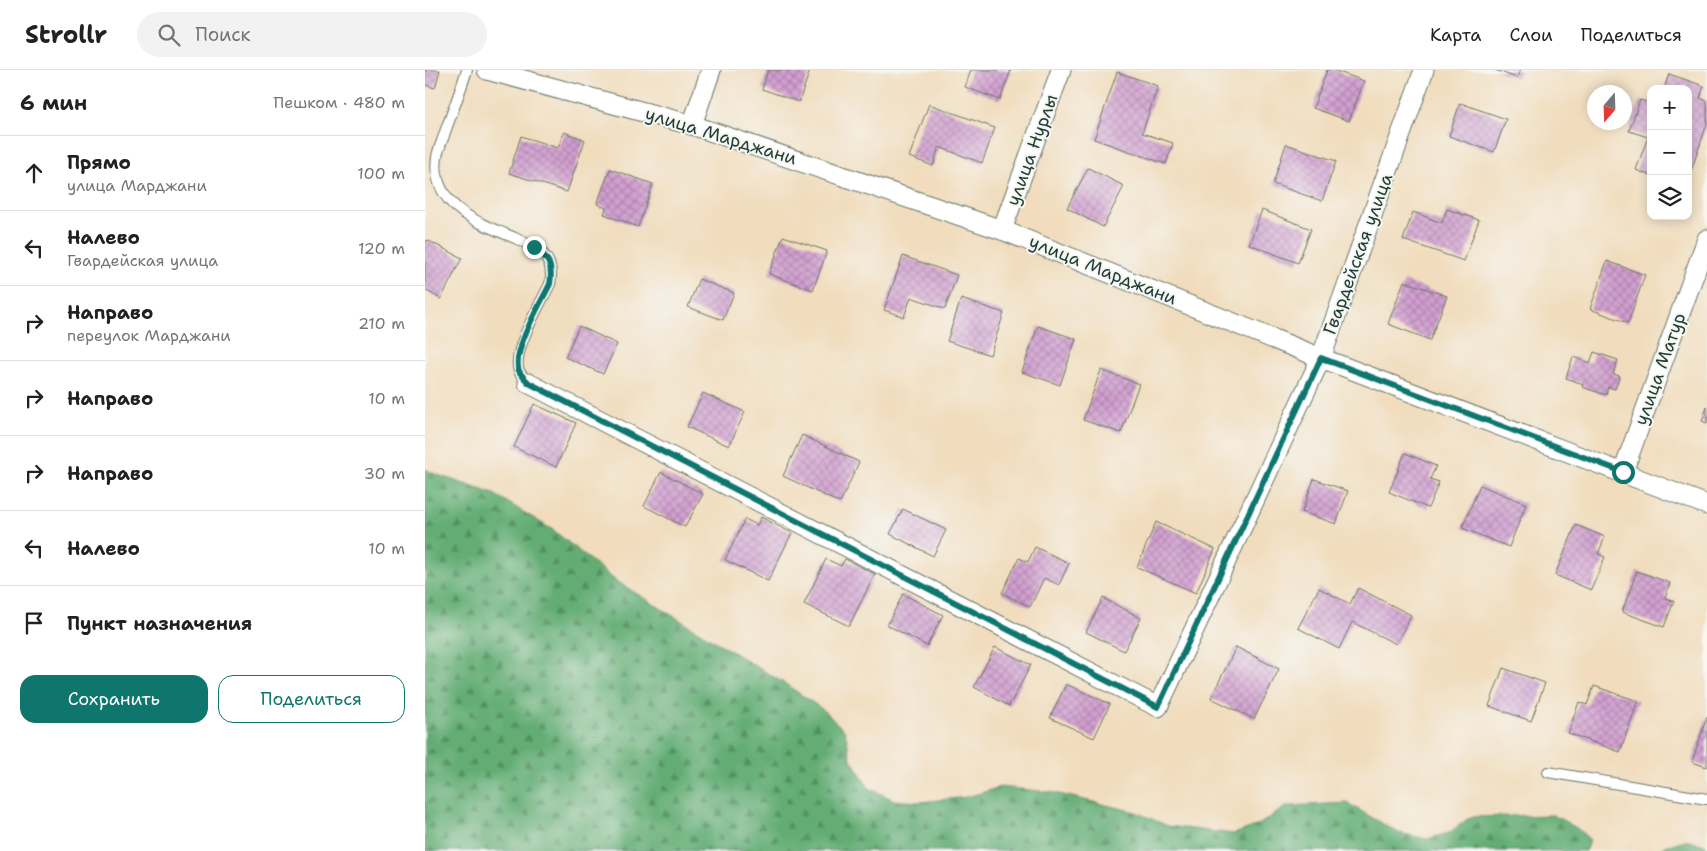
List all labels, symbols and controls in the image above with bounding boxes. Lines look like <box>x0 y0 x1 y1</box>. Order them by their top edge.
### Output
search box <box>137 12 487 57</box>
text: Strollr <box>25 19 107 51</box>
icon: search <box>155 21 183 49</box>
text: Поиск <box>195 22 251 47</box>
text: Карта <box>1430 23 1481 47</box>
text: Слои <box>1509 23 1553 47</box>
text: Поделиться <box>1581 23 1682 47</box>
north arrow <box>1587 85 1632 130</box>
map controls <box>1647 85 1692 220</box>
button: + <box>1647 85 1692 130</box>
text: 6 мин <box>20 89 87 117</box>
street label: улица Нурлы <box>1001 91 1063 209</box>
text: Пешком · 480 m <box>274 92 405 113</box>
street label: улица Марджани <box>642 102 800 171</box>
button: − <box>1647 130 1692 175</box>
text: Прямо <box>67 150 131 175</box>
icon: ahead <box>20 159 48 187</box>
text: 100 m <box>357 163 405 184</box>
street label: Гвардейская улица <box>1318 170 1398 338</box>
text: улица Марджани <box>67 175 207 196</box>
button: layers <box>1647 175 1692 220</box>
text: Налево <box>67 225 140 250</box>
street label: улица Марджани <box>1026 229 1181 311</box>
icon: left <box>20 234 48 262</box>
route end <box>523 236 546 259</box>
text: 120 m <box>358 238 405 259</box>
text: Гвардейская улица <box>67 250 218 271</box>
text: Направо <box>67 300 153 325</box>
icon: right <box>20 309 48 337</box>
street label: улица Матур <box>1629 309 1691 429</box>
text: 210 m <box>358 313 405 334</box>
text: переулок Марджани <box>67 325 231 346</box>
icon: right <box>20 384 48 412</box>
text: Направо <box>67 386 153 411</box>
text: 10 m <box>368 388 405 409</box>
icon: right <box>20 459 48 487</box>
text: Направо <box>67 461 153 486</box>
route start <box>1612 461 1635 484</box>
text: 30 m <box>364 463 405 484</box>
icon: left <box>20 534 48 562</box>
text: Налево <box>67 536 140 561</box>
text: 10 m <box>368 538 405 559</box>
icon: arrive <box>20 609 48 637</box>
text: Пункт назначения <box>67 611 252 636</box>
button: Сохранить <box>20 675 208 723</box>
button: Поделиться <box>218 675 405 723</box>

